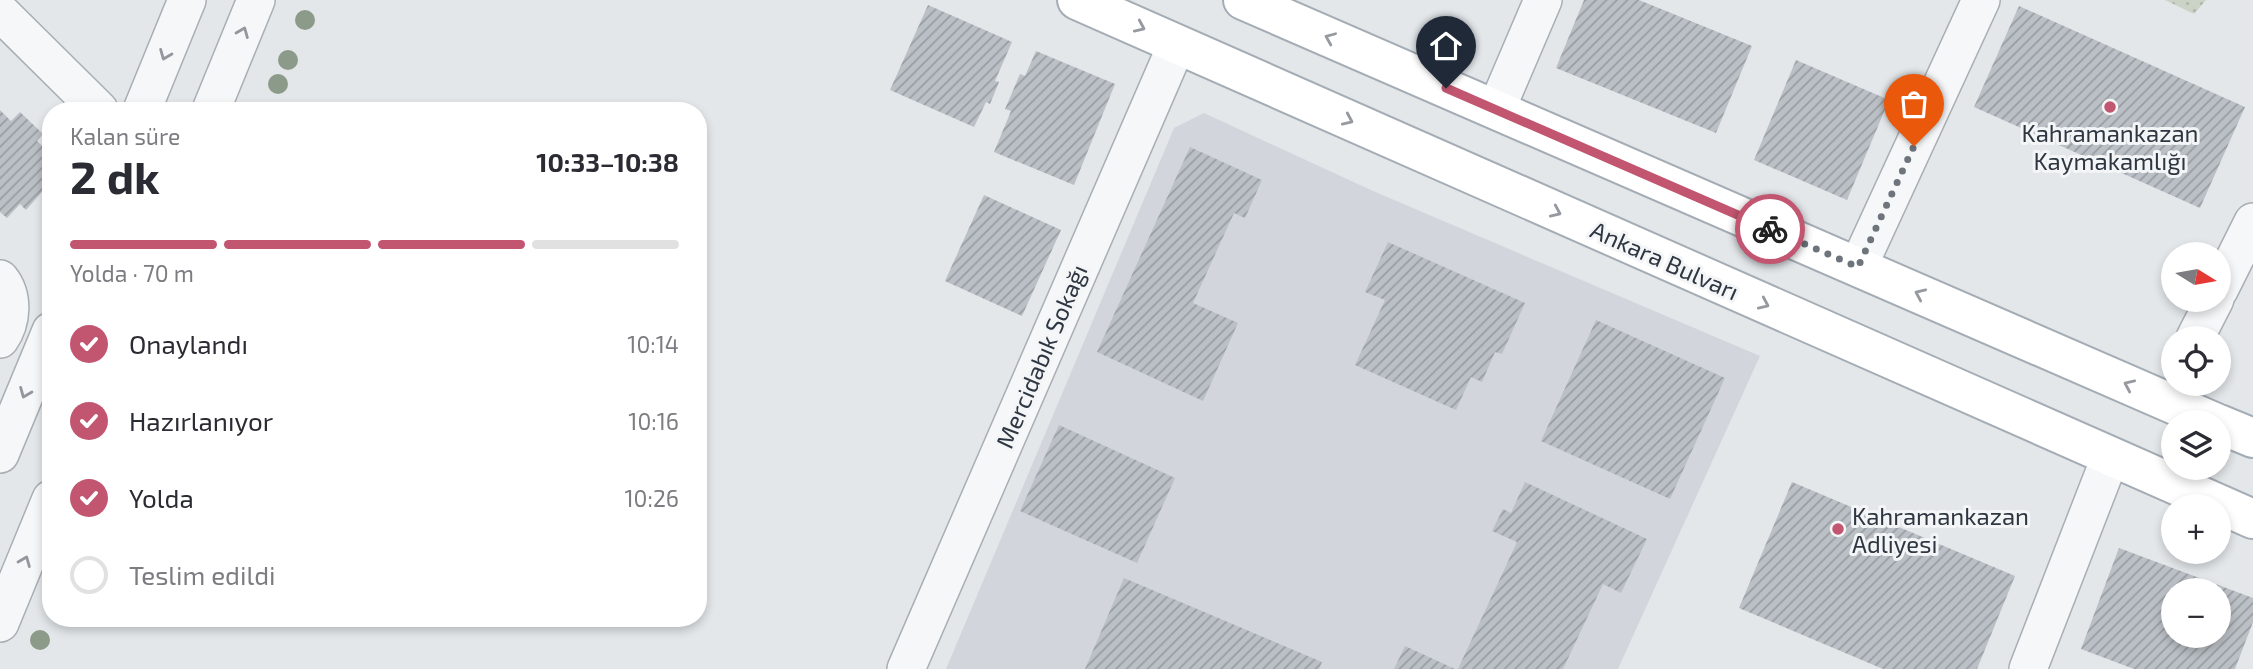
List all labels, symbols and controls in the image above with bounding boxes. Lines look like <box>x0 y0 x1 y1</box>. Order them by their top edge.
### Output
pin <box>1416 16 1476 88</box>
one-way arrow <box>1133 19 1145 33</box>
one-way arrow <box>235 27 249 40</box>
icon: home <box>1427 27 1465 65</box>
one-way arrow <box>1324 32 1337 46</box>
one-way arrow <box>159 48 173 60</box>
pin <box>1884 74 1944 146</box>
icon: bag <box>1895 85 1933 123</box>
marker: Kahramankazan Kaymakamlığı <box>2102 99 2118 115</box>
one-way arrow <box>1341 112 1353 126</box>
place label: Kahramankazan Kaymakamlığı <box>2022 118 2199 175</box>
text: Kalan süre <box>70 122 180 150</box>
text: 10:33–10:38 <box>536 146 679 177</box>
text: 2 dk <box>70 148 160 203</box>
courier <box>1735 194 1805 264</box>
one-way arrow <box>1549 204 1561 218</box>
icon: bike <box>1751 210 1789 248</box>
street label: Ankara Bulvarı <box>1586 214 1744 306</box>
north arrow <box>2161 242 2231 312</box>
map controls <box>2161 242 2231 648</box>
text: Yolda · 70 m <box>70 259 194 287</box>
street label: Mercidabık Sokağı <box>989 260 1093 452</box>
one-way arrow <box>1915 288 1927 302</box>
one-way arrow <box>1757 296 1769 310</box>
icon: check <box>70 325 108 363</box>
button: locate <box>2161 326 2231 396</box>
text: Onaylandı <box>129 328 248 359</box>
text: 10:14 <box>627 330 679 358</box>
one-way arrow <box>2124 379 2136 393</box>
one-way arrow <box>20 386 34 398</box>
icon: check <box>70 402 108 440</box>
text: Hazırlanıyor <box>129 405 273 436</box>
text: 10:16 <box>628 407 679 435</box>
button: layers <box>2161 410 2231 480</box>
icon: check <box>70 479 108 517</box>
text: Yolda <box>129 482 194 513</box>
text: 10:26 <box>624 484 679 512</box>
button: + <box>2161 494 2231 564</box>
place label: Kahramankazan Adliyesi <box>1852 501 2029 558</box>
marker: Kahramankazan Adliyesi <box>1830 521 1846 537</box>
one-way arrow <box>17 556 31 568</box>
text: Teslim edildi <box>129 559 276 590</box>
button: − <box>2161 578 2231 648</box>

